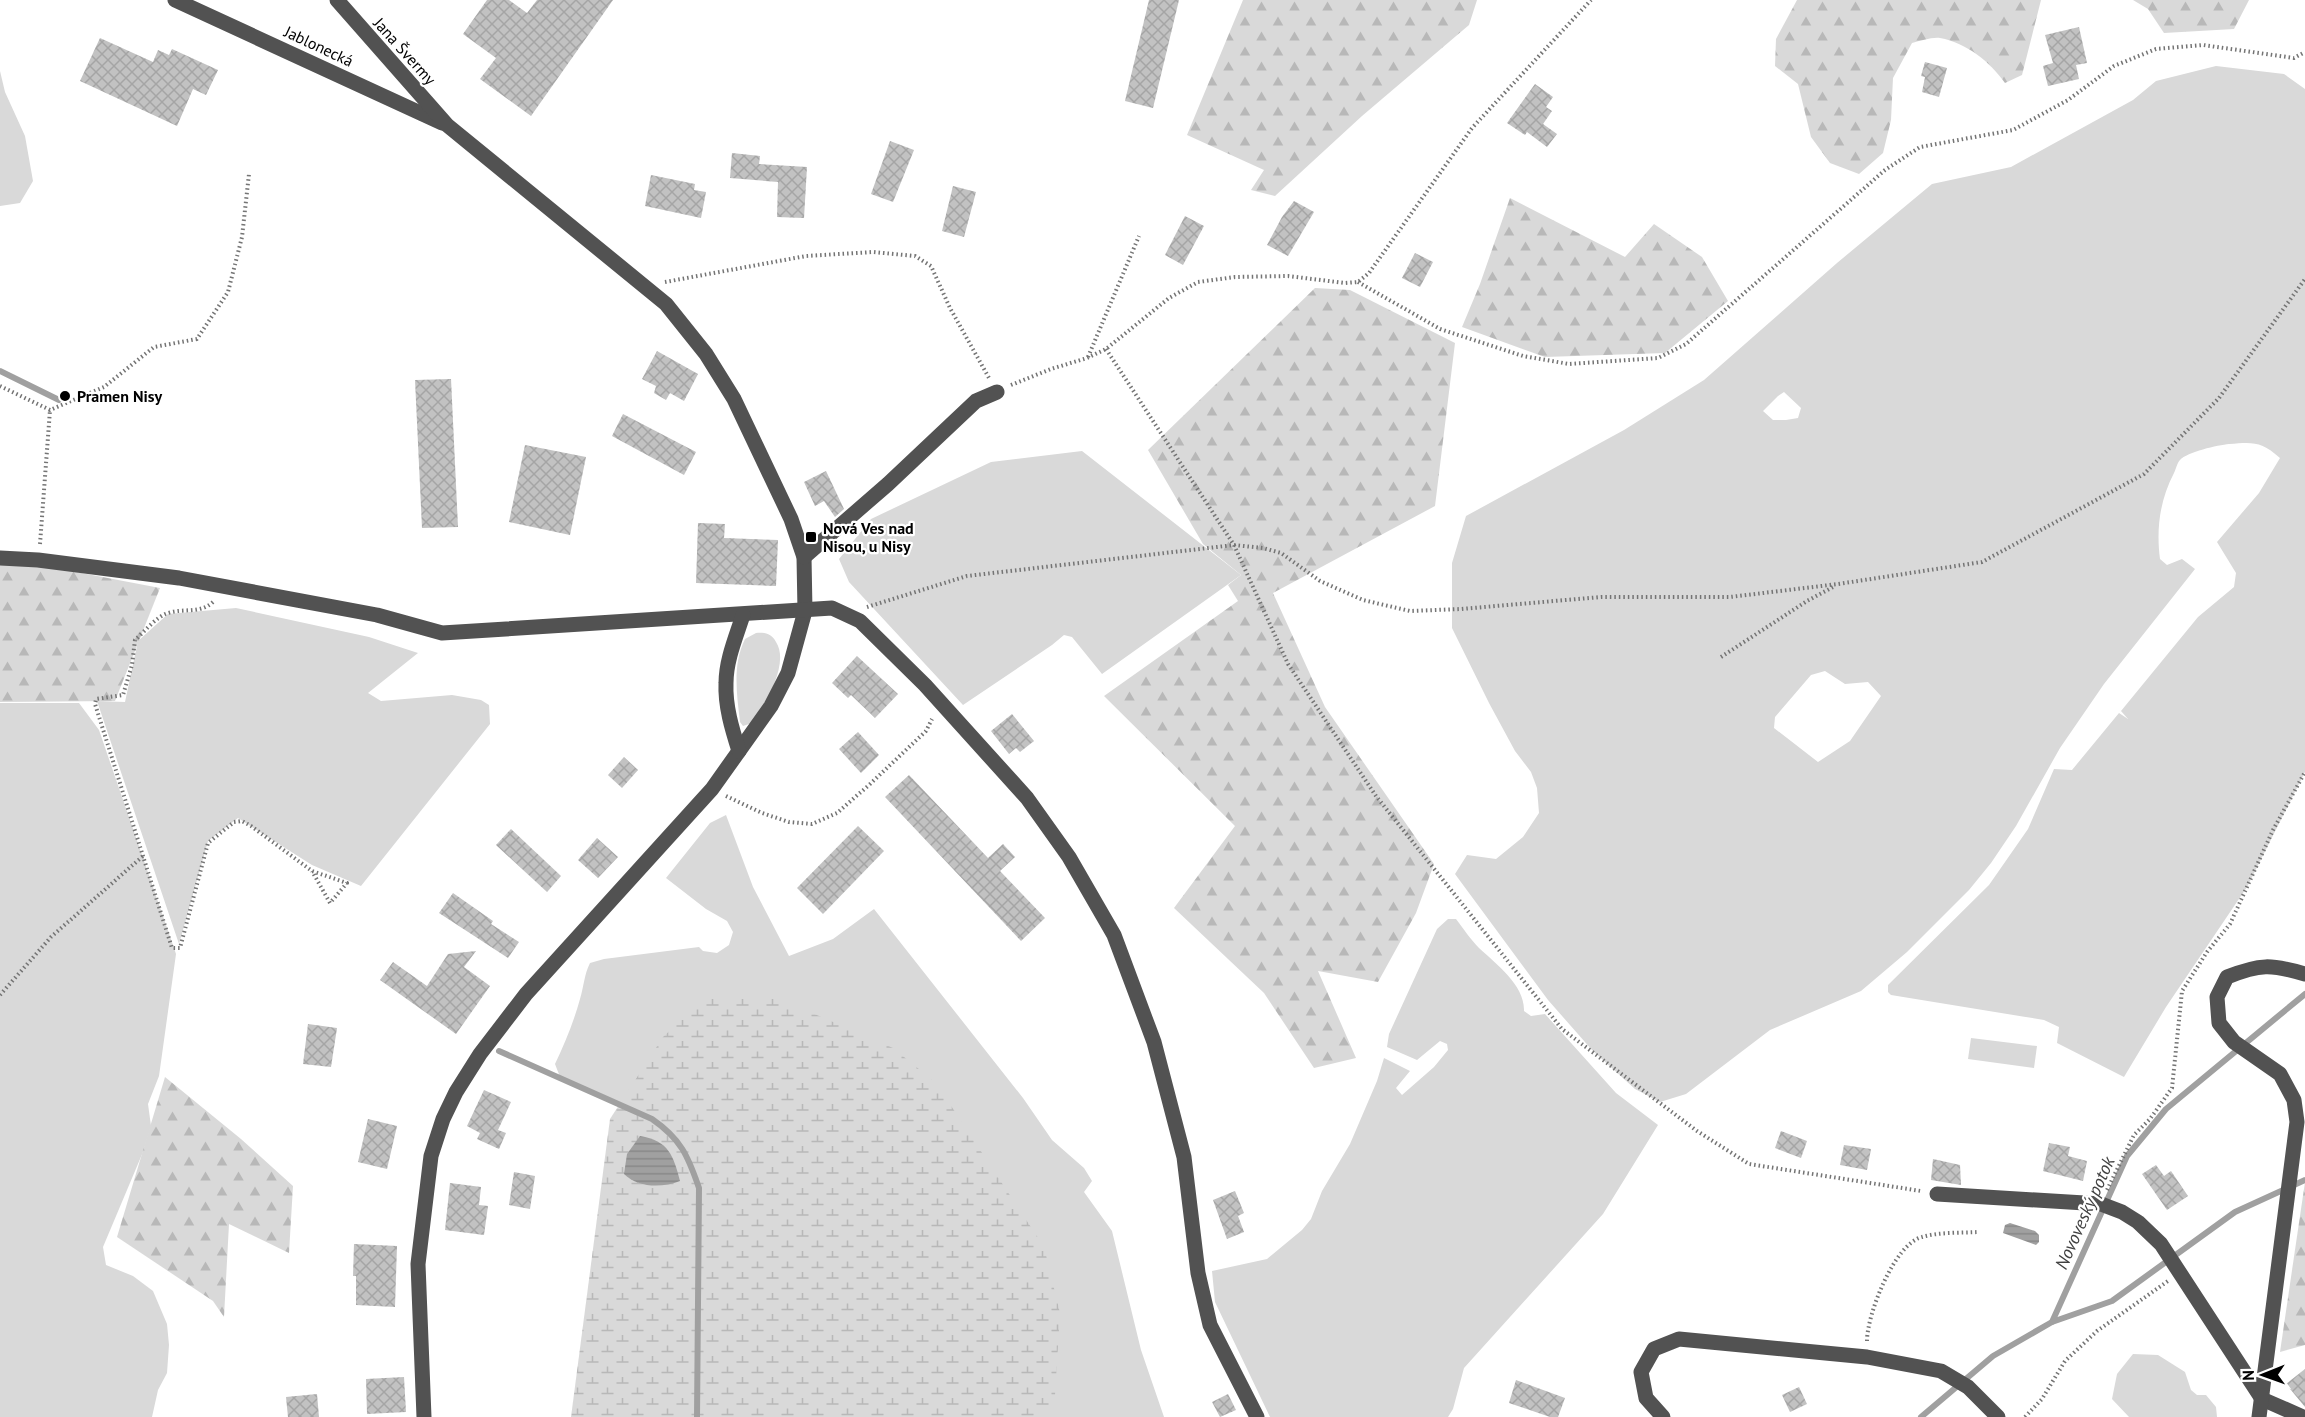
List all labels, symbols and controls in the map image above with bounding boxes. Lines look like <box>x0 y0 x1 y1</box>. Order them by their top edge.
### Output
street label: Jana Švermy <box>369 12 441 89</box>
street label: Jablonecká <box>280 21 357 71</box>
place label: Pramen Nisy <box>77 386 163 406</box>
marker: Pramen Nisy <box>58 389 72 403</box>
place label: Nová Ves nad Nisou, u Nisy <box>823 518 914 556</box>
marker: Nová Ves nad Nisou, u Nisy <box>804 530 818 544</box>
water label: Novoveský potok <box>2049 1152 2120 1273</box>
north arrow <box>2233 1345 2293 1405</box>
text: N <box>2238 1370 2258 1381</box>

